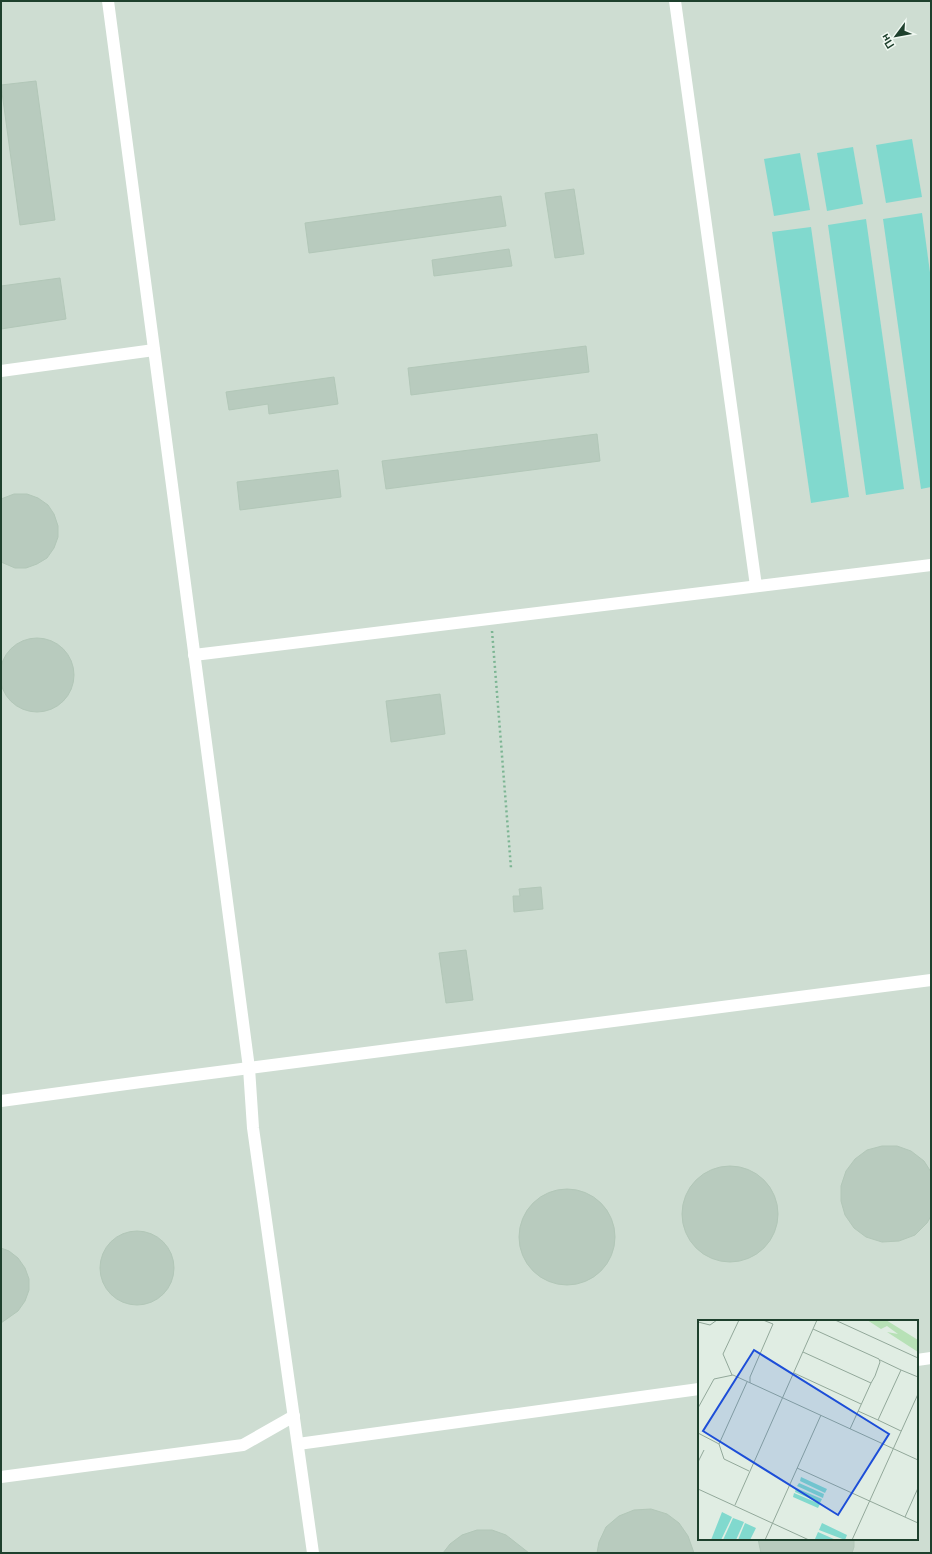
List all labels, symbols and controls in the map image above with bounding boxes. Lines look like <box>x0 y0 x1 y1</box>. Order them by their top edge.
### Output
north arrow <box>876 16 916 56</box>
text: Пн <box>879 31 897 51</box>
inset map <box>698 1320 918 1540</box>

